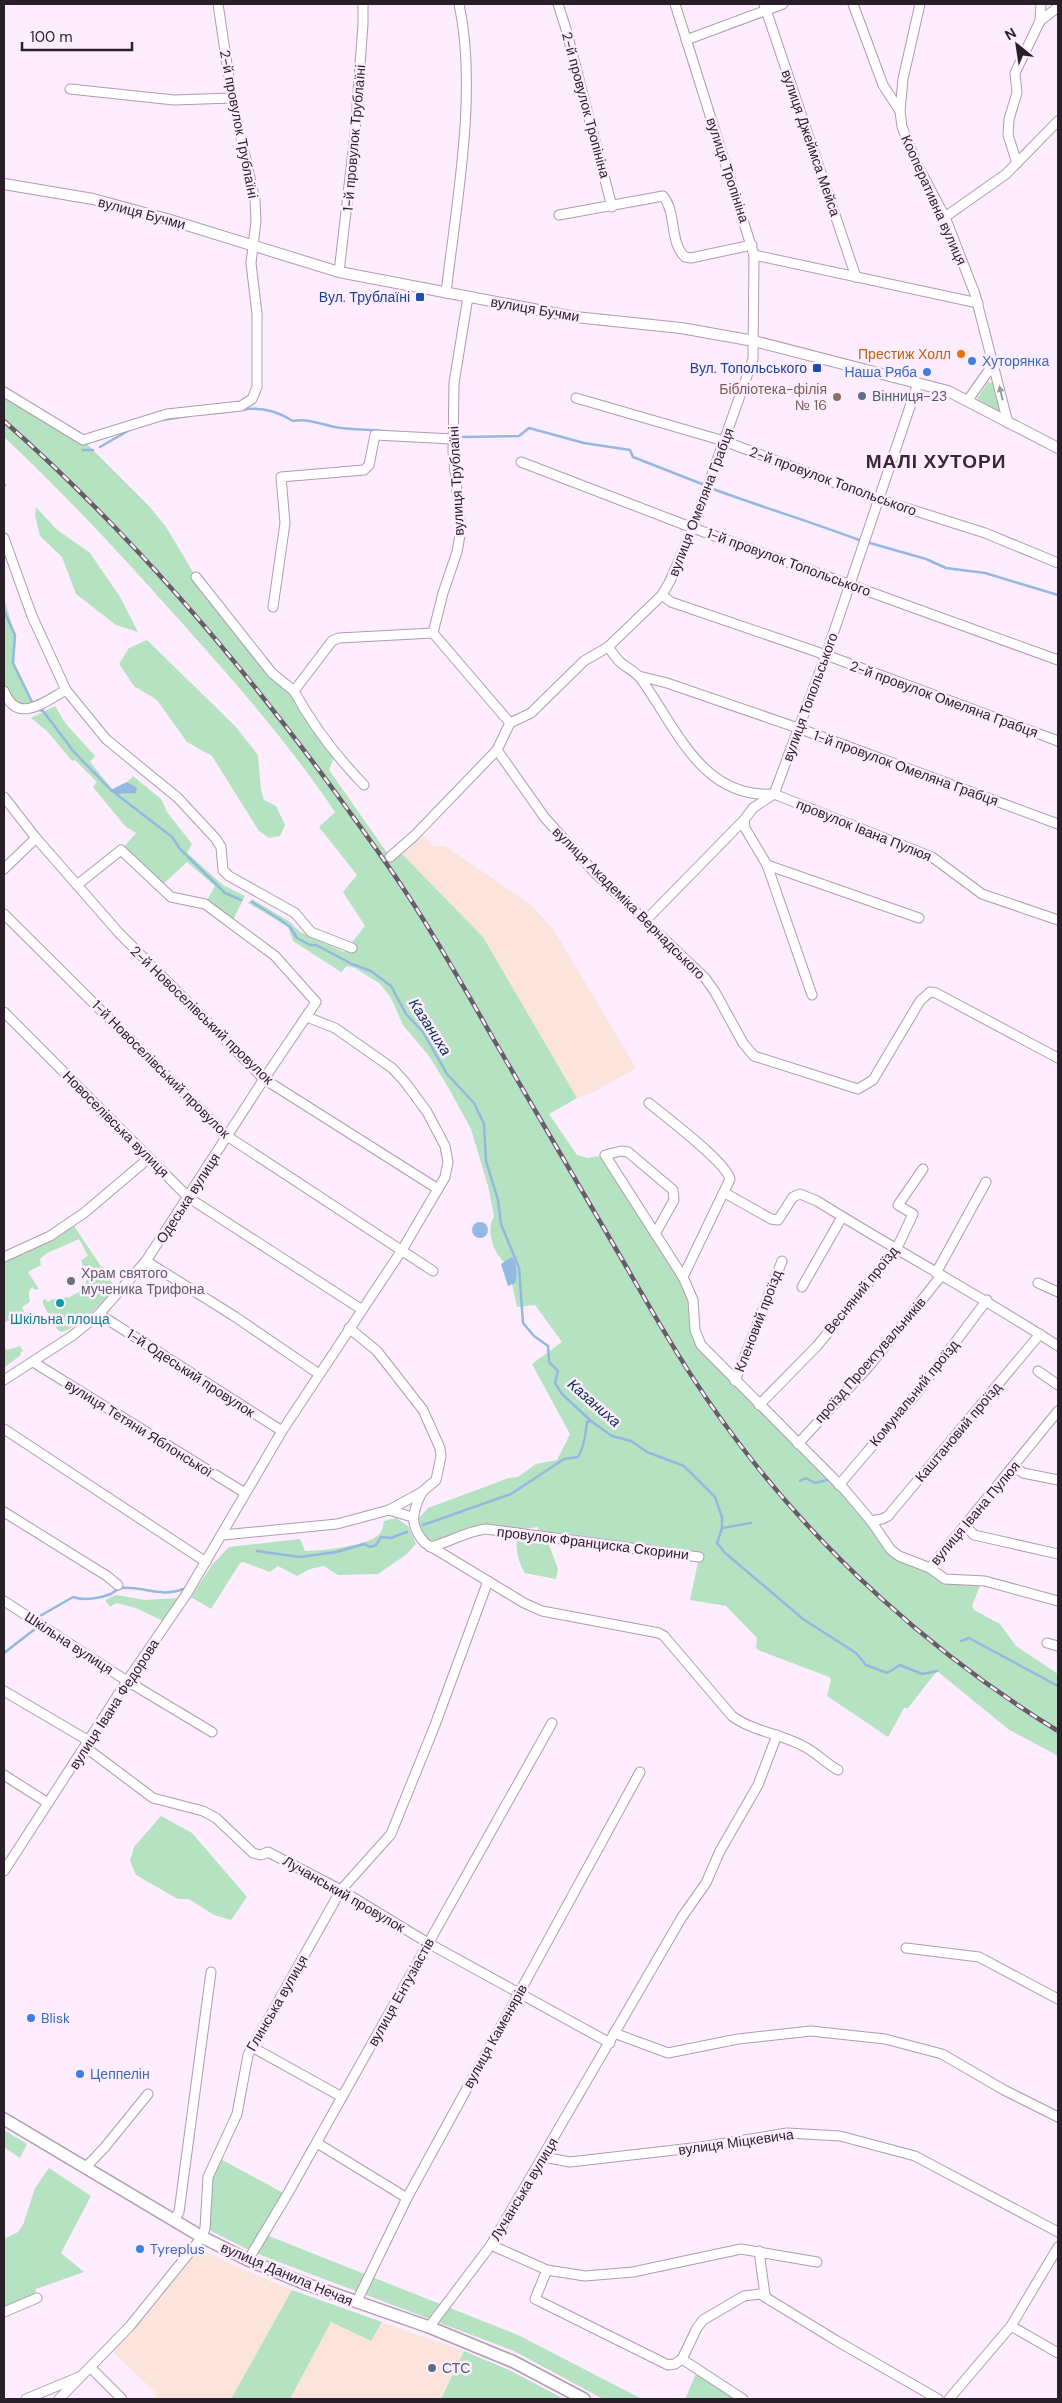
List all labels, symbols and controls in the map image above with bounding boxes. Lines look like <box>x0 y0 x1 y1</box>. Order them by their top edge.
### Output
scale bar <box>22 20 132 52</box>
north arrow <box>992 20 1042 70</box>
text: N <box>1002 23 1019 44</box>
text: 100 m <box>30 27 73 47</box>
street label: 2-й провулок Тропініна <box>558 30 614 180</box>
street label: 2-й провулок Трублаїні <box>216 48 262 200</box>
street label: 1-й провулок Трублаїні <box>339 64 369 212</box>
street label: вулиця Джеймса Мейса <box>777 67 845 219</box>
street label: вулиця Тропініна <box>703 115 754 225</box>
street label: Кооперативна вулиця <box>897 132 971 268</box>
street label: вулиця Бучми <box>96 193 188 233</box>
place label: Вул. Трублаїні <box>319 288 410 306</box>
marker: Вул. Трублаїні <box>414 291 426 303</box>
street label: вулиця Бучми <box>489 292 581 326</box>
place label: Престиж Холл <box>858 345 951 363</box>
marker: Престиж Холл <box>955 348 967 360</box>
place label: Хуторянка <box>982 352 1049 370</box>
marker: Хуторянка <box>966 355 978 367</box>
place label: Вул. Топольського <box>690 359 807 377</box>
marker: Вул. Топольського <box>811 362 823 374</box>
place label: Наша Ряба <box>844 363 917 381</box>
marker: Наша Ряба <box>921 366 933 378</box>
place label: Бібліотека-філія № 16 <box>719 380 827 414</box>
one-way arrow <box>997 386 1005 401</box>
place label: Вінниця-23 <box>872 387 947 405</box>
marker: Вінниця-23 <box>856 390 868 402</box>
marker: Бібліотека-філія № 16 <box>831 391 843 403</box>
street label: вулиця Омеляна Грабця <box>664 425 738 579</box>
street label: вулиця Трублаїні <box>444 426 468 536</box>
street label: 2-й провулок Топольського <box>747 442 919 520</box>
district label: МАЛІ ХУТОРИ <box>866 449 1006 474</box>
street label: 1-й провулок Топольського <box>705 524 874 600</box>
street label: вулиця Топольського <box>778 630 842 764</box>
street label: 2-й провулок Омеляна Грабця <box>847 657 1041 741</box>
street label: 1-й провулок Омеляна Грабця <box>811 726 1001 810</box>
street label: провулок Івана Пулюя <box>794 795 934 865</box>
street label: вулиця Академіка Вернадського <box>549 823 709 983</box>
street label: 2-й Новоселівський провулок <box>127 942 278 1089</box>
water label: Казаниха <box>404 995 456 1059</box>
street label: 1-й Новоселівський провулок <box>88 996 235 1143</box>
street label: Новоселівська вулиця <box>59 1067 173 1181</box>
street label: Одеська вулиця <box>152 1149 224 1247</box>
street label: Весняний проїзд <box>820 1242 902 1338</box>
place label: Храм святого мученика Трифона <box>81 1264 205 1298</box>
street label: Кленовий проїзд <box>730 1267 786 1375</box>
marker: Храм святого мученика Трифона <box>65 1275 77 1287</box>
street label: проїзд Проектувальників <box>810 1293 930 1427</box>
marker: Шкільна площа <box>54 1297 66 1309</box>
place label: Шкільна площа <box>10 1310 110 1328</box>
street label: 1-й Одеський провулок <box>124 1325 259 1422</box>
street label: Комунальний проїзд <box>865 1336 963 1450</box>
water label: Казаниха <box>563 1374 625 1432</box>
street label: вулиця Тетяни Яблонської <box>62 1375 216 1481</box>
street label: Каштановий проїзд <box>911 1378 1005 1486</box>
street label: вулиця Івана Пулюя <box>926 1457 1024 1569</box>
street label: провулок Франциска Скорини <box>496 1522 690 1564</box>
street label: Шкільна вулиця <box>21 1608 117 1678</box>
street label: вулиця Івана Федорова <box>65 1635 163 1773</box>
street label: Лучанський провулок <box>280 1852 409 1937</box>
street label: вулиця Ентузіастів <box>364 1935 438 2049</box>
street label: Глинська вулиця <box>242 1952 312 2054</box>
street label: вулиця Каменярів <box>459 1981 531 2091</box>
place label: Blisk <box>41 2009 70 2027</box>
marker: Blisk <box>25 2012 37 2024</box>
place label: Цеппелін <box>90 2065 150 2083</box>
marker: Цеппелін <box>74 2068 86 2080</box>
street label: вулиця Міцкевича <box>677 2125 795 2159</box>
street label: Лучанська вулиця <box>486 2134 562 2244</box>
street label: вулиця Данила Нечая <box>218 2238 356 2310</box>
place label: Tyreplus <box>150 2240 205 2258</box>
marker: Tyreplus <box>134 2243 146 2255</box>
place label: СТС <box>442 2359 470 2377</box>
marker: СТС <box>426 2362 438 2374</box>

